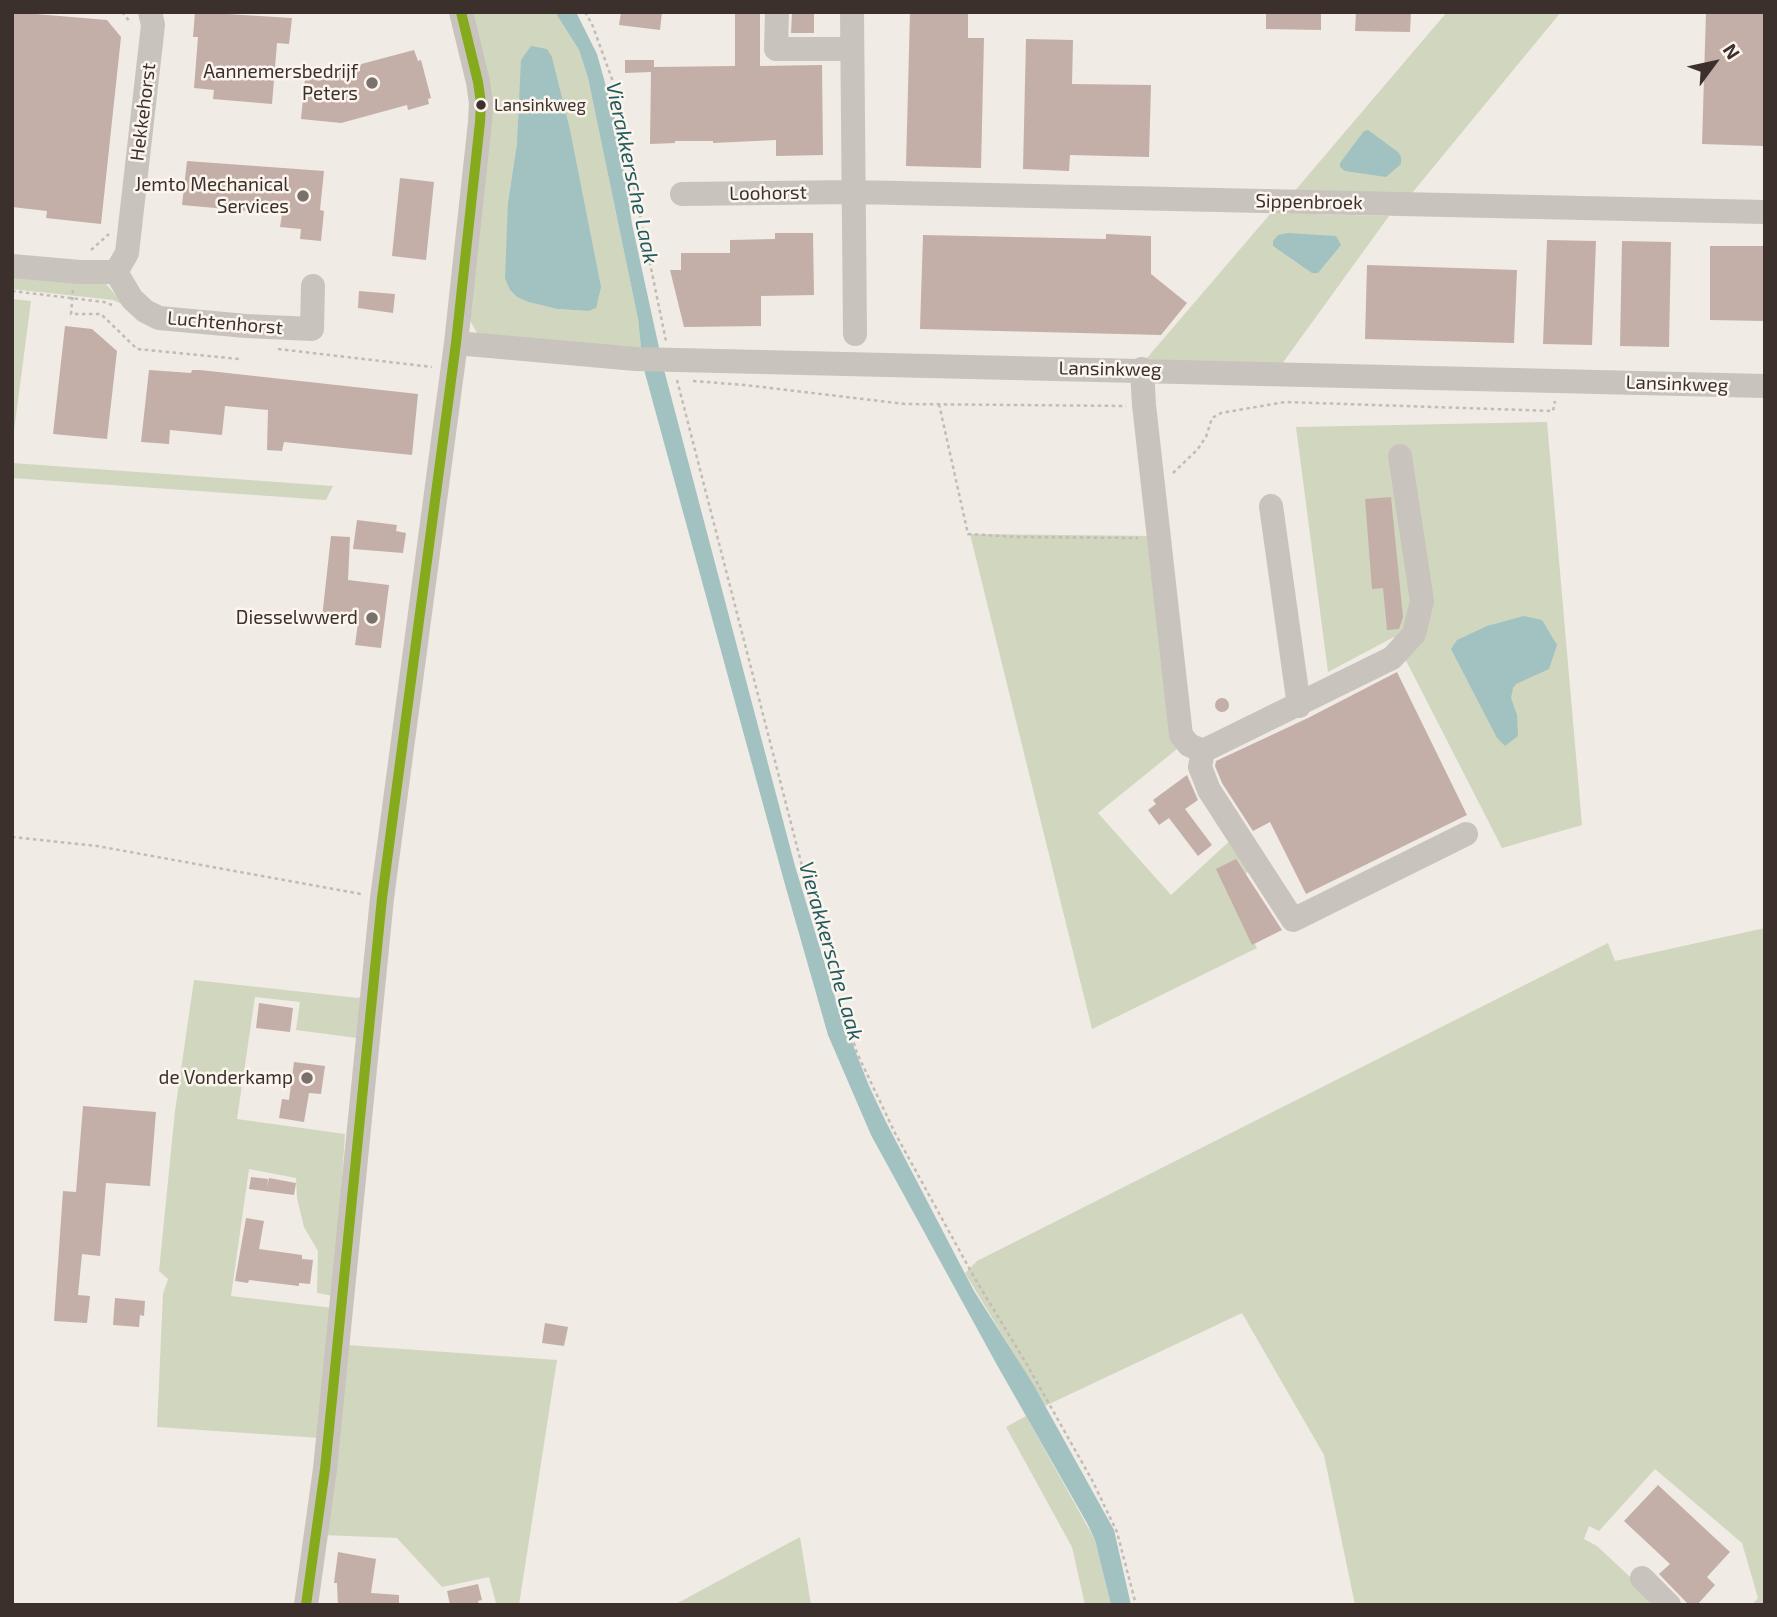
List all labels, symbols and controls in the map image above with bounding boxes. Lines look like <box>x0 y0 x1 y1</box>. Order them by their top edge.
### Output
north arrow <box>1679 28 1749 98</box>
text: N <box>1719 39 1745 63</box>
place label: Aannemersbedrijf Peters <box>203 61 358 105</box>
street label: Hekkehorst <box>126 62 160 162</box>
marker: Aannemersbedrijf Peters <box>364 75 380 91</box>
water label: Vierakkersche Laak <box>600 80 664 266</box>
place label: Lansinkweg <box>494 95 586 115</box>
marker: Lansinkweg <box>474 98 488 112</box>
place label: Jemto Mechanical Services <box>135 174 289 218</box>
street label: Loohorst <box>729 181 807 205</box>
marker: Jemto Mechanical Services <box>295 188 311 204</box>
street label: Sippenbroek <box>1255 190 1363 214</box>
street label: Luchtenhorst <box>166 307 284 339</box>
street label: Lansinkweg <box>1058 357 1162 381</box>
street label: Lansinkweg <box>1625 371 1729 397</box>
place label: Diesselwwerd <box>236 607 358 629</box>
marker: Diesselwwerd <box>364 610 380 626</box>
water label: Vierakkersche Laak <box>793 858 869 1044</box>
place label: de Vonderkamp <box>159 1067 293 1089</box>
marker: de Vonderkamp <box>299 1070 315 1086</box>

